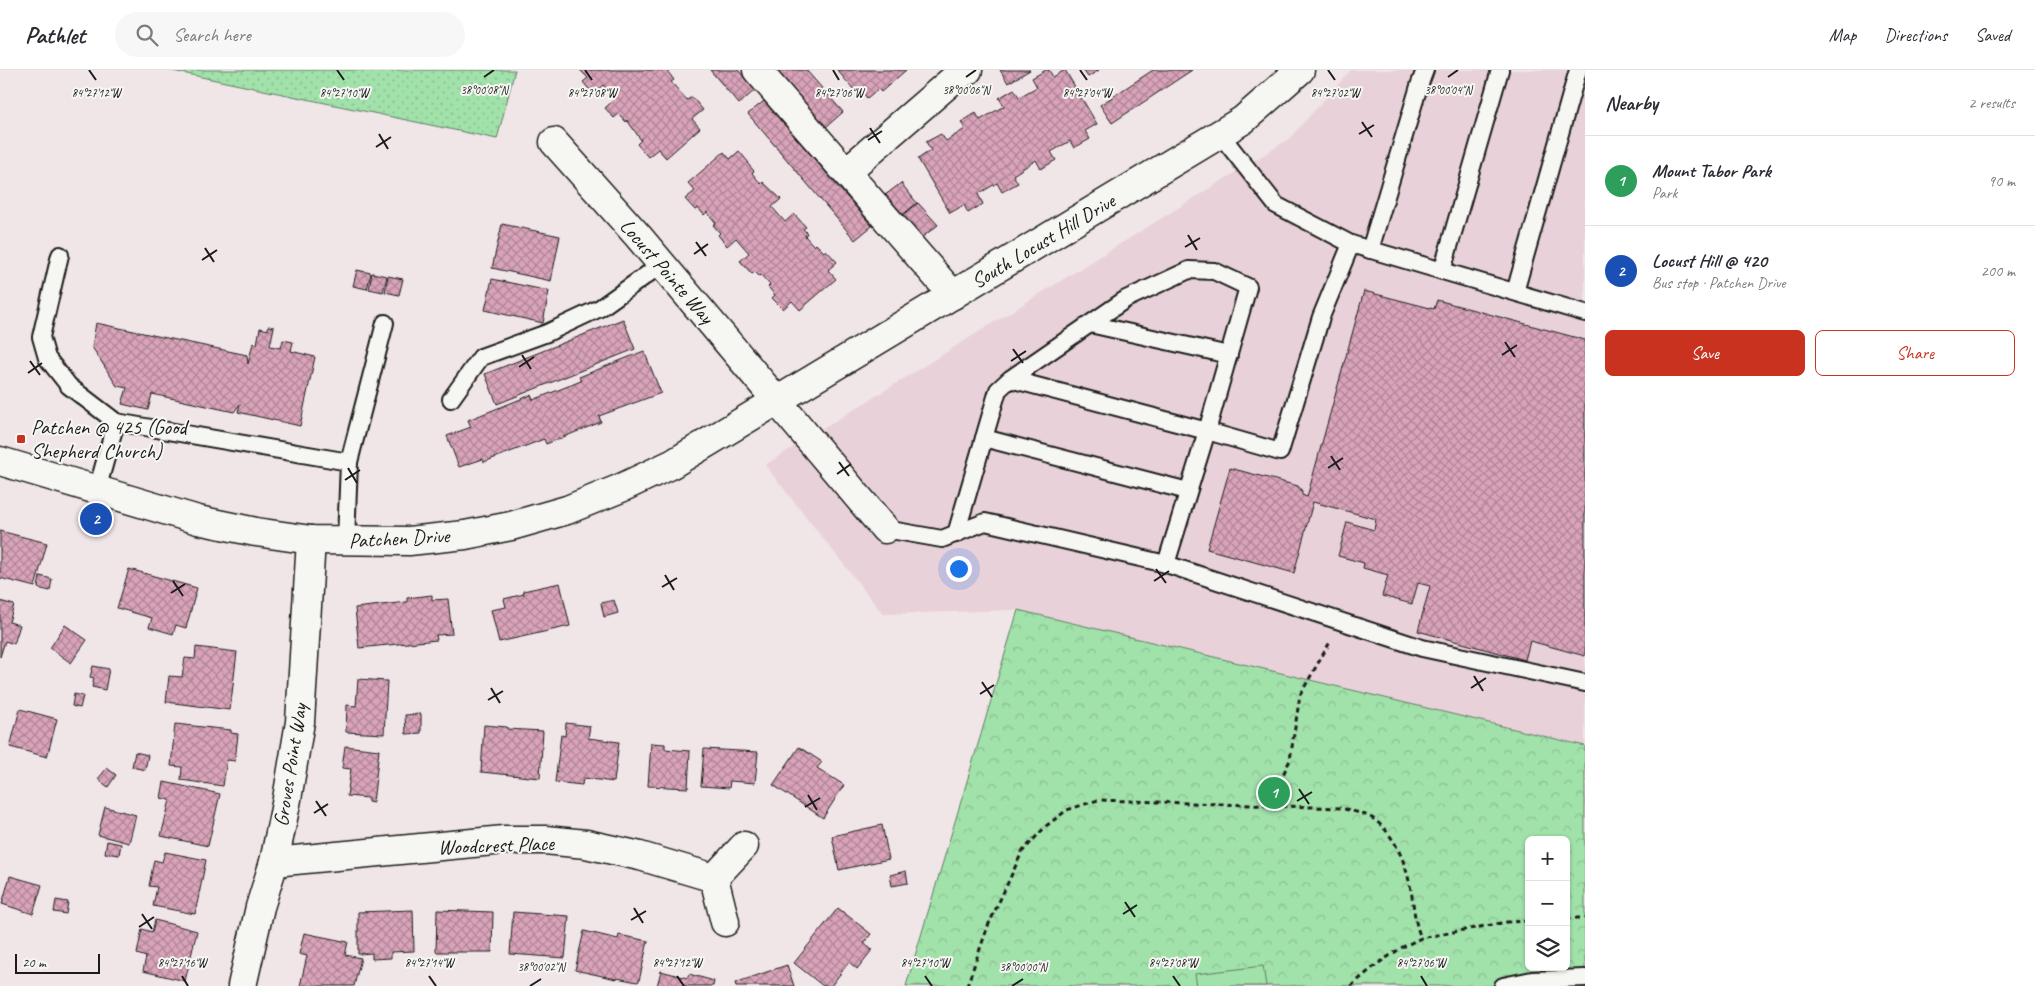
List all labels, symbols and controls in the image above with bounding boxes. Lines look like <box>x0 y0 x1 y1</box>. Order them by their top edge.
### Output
search box <box>115 12 465 57</box>
text: Pathlet <box>25 20 85 50</box>
icon: search <box>133 21 161 49</box>
text: Search here <box>173 23 251 47</box>
text: Map <box>1829 24 1856 46</box>
text: Directions <box>1884 24 1947 46</box>
text: Saved <box>1975 24 2010 46</box>
text: 38°00'08"N <box>460 82 509 98</box>
text: 38°00'06"N <box>942 82 991 98</box>
text: 38°00'04"N <box>1424 82 1473 98</box>
text: 84°27'12"W <box>72 85 123 101</box>
text: 84°27'10"W <box>320 85 371 101</box>
text: 84°27'08"W <box>568 85 619 101</box>
text: 84°27'06"W <box>815 85 866 101</box>
text: 84°27'04"W <box>1063 85 1114 101</box>
text: 84°27'02"W <box>1311 85 1362 101</box>
text: Nearby <box>1605 90 1658 116</box>
text: 2 results <box>1968 93 2015 113</box>
text: Mount Tabor Park <box>1652 159 1771 183</box>
text: 1 <box>1617 171 1625 191</box>
text: 90 m <box>1988 171 2015 191</box>
text: Park <box>1652 183 1677 203</box>
street label: South Locust Hill Drive <box>966 187 1122 294</box>
street label: Locust Pointe Way <box>614 213 721 330</box>
text: Locust Hill @ 420 <box>1652 249 1767 273</box>
text: 2 <box>1617 261 1625 281</box>
text: 200 m <box>1981 261 2015 281</box>
text: Bus stop · Patchen Drive <box>1652 273 1785 293</box>
button: Save <box>1605 330 1805 376</box>
button: Share <box>1815 330 2015 376</box>
place label: Patchen @ 425 (Good Shepherd Church) <box>31 414 190 464</box>
marker: Patchen @ 425 (Good Shepherd Church) <box>15 433 27 445</box>
pin: 2 <box>80 500 112 538</box>
street label: Patchen Drive <box>348 522 452 554</box>
your location <box>946 556 972 582</box>
street label: Groves Point Way <box>267 700 313 828</box>
pin: 1 <box>1258 774 1290 812</box>
street label: Woodcrest Place <box>438 830 556 860</box>
map controls <box>1525 836 1570 971</box>
button: + <box>1525 836 1570 881</box>
button: − <box>1525 881 1570 926</box>
button: layers <box>1525 926 1570 971</box>
scale bar <box>15 951 100 974</box>
text: 20 m <box>22 954 46 971</box>
text: 84°27'16"W <box>158 955 209 971</box>
text: 84°27'14"W <box>405 955 456 971</box>
text: 84°27'12"W <box>653 955 704 971</box>
text: 84°27'10"W <box>901 955 952 971</box>
text: 84°27'08"W <box>1149 955 1200 971</box>
text: 84°27'06"W <box>1397 955 1448 971</box>
text: 38°00'02"N <box>517 959 566 975</box>
text: 38°00'00"N <box>999 959 1048 975</box>

